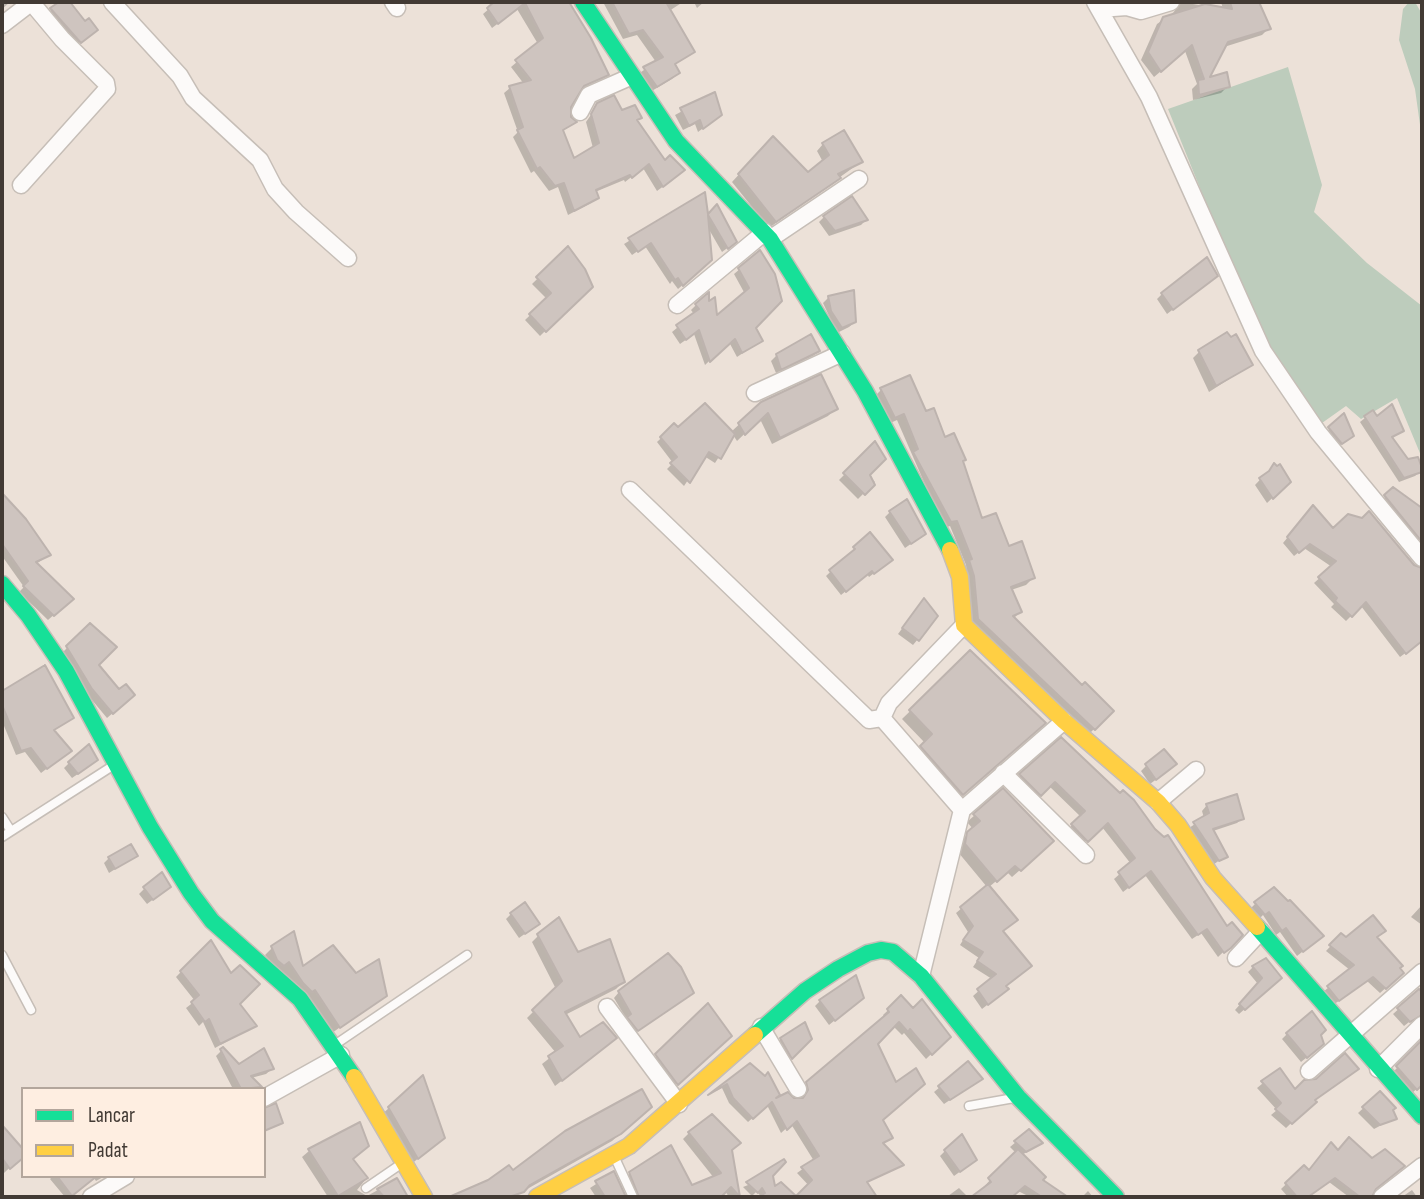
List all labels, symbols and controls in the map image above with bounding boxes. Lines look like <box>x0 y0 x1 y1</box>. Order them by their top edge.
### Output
legend <box>21 1087 266 1178</box>
text: Lancar <box>88 1103 135 1128</box>
text: Padat <box>88 1138 128 1163</box>

